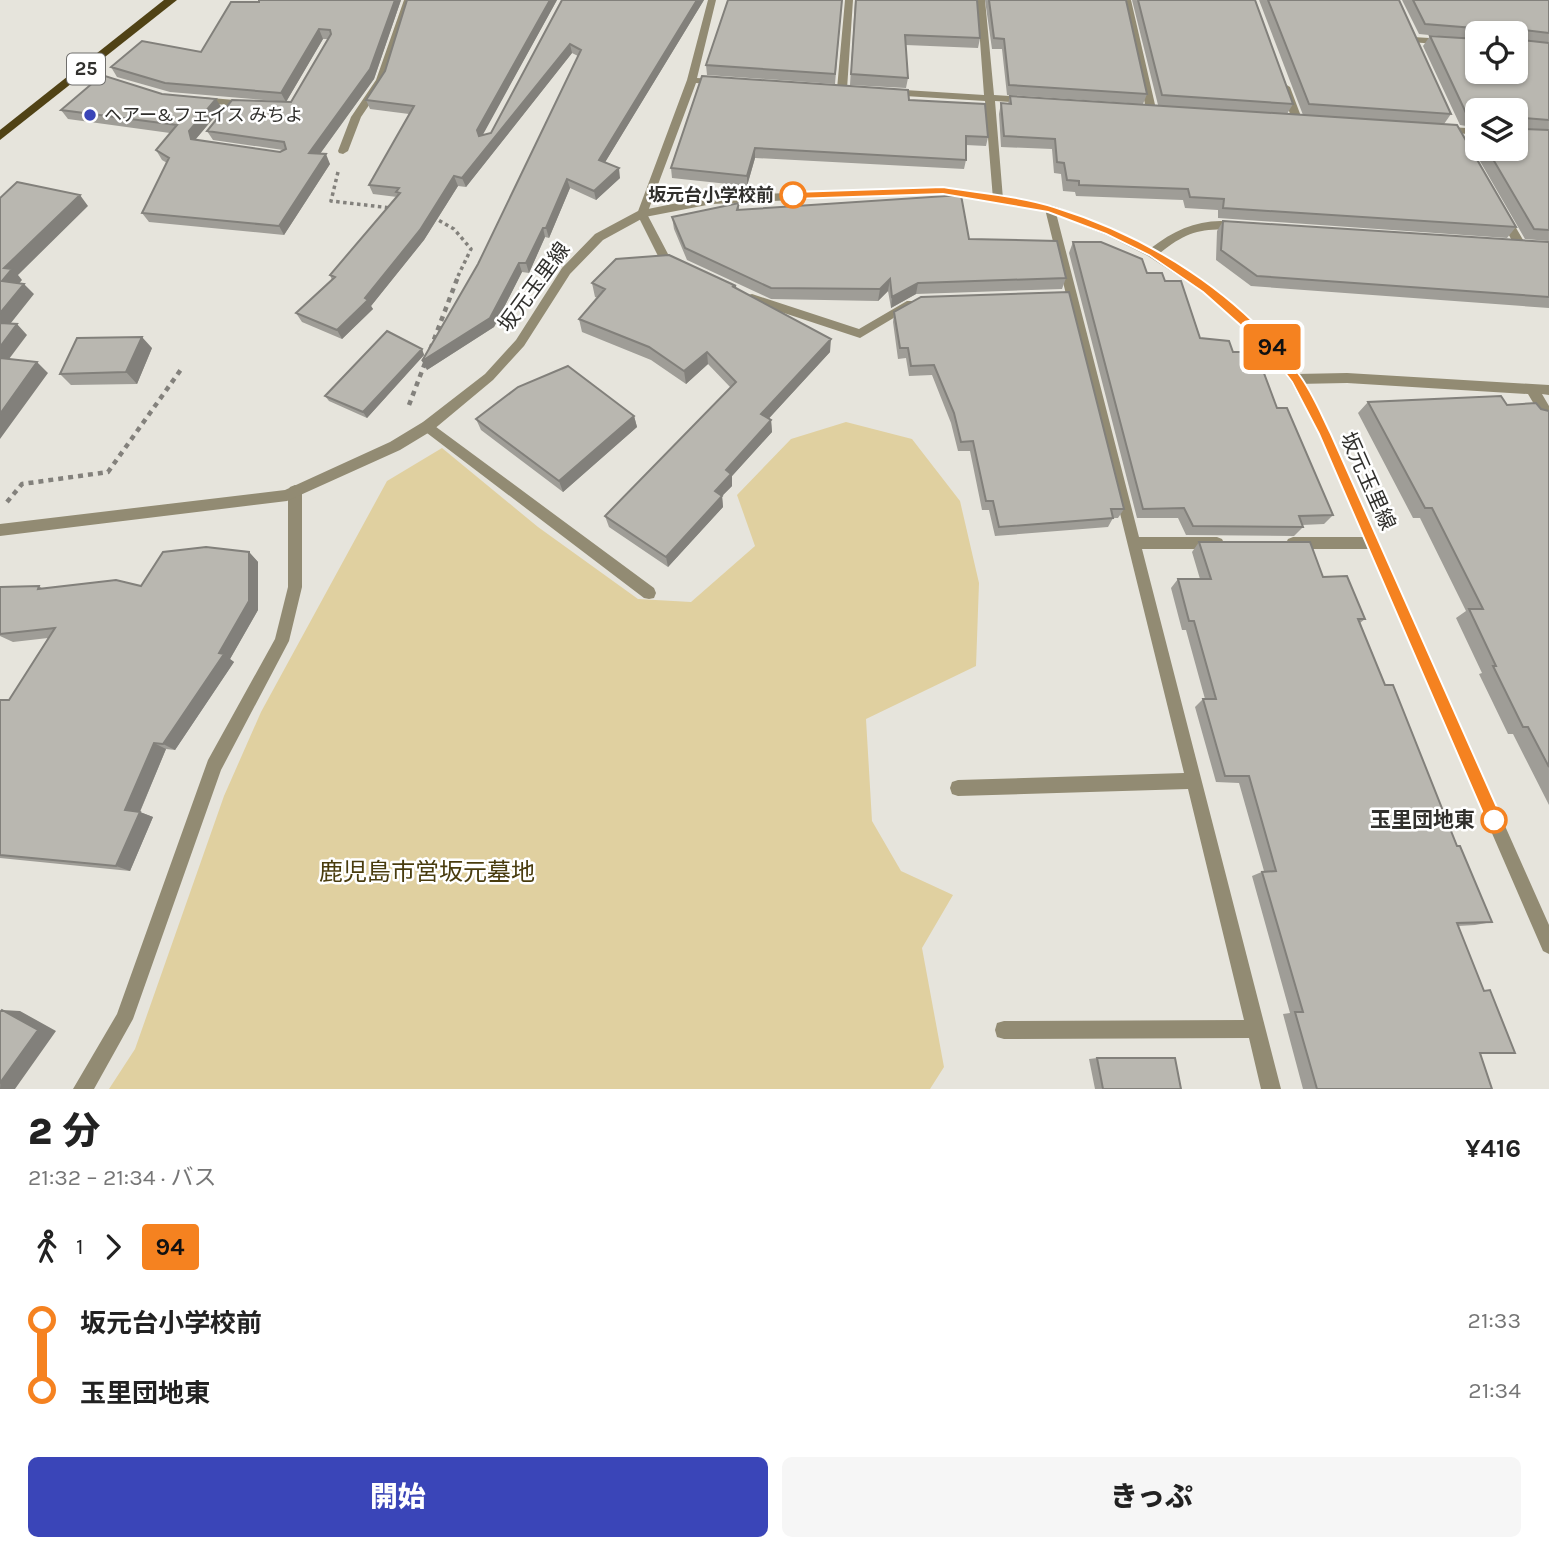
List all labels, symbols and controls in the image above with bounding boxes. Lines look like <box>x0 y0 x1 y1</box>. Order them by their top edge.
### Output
map controls <box>1465 21 1528 161</box>
button: locate <box>1465 21 1528 84</box>
road number: 25 <box>67 54 105 85</box>
button: layers <box>1465 98 1528 161</box>
place label: ヘアー&フェイス みちよ <box>104 104 303 126</box>
marker: ヘアー&フェイス みちよ <box>82 107 98 123</box>
marker: 坂元台小学校前 <box>780 182 806 208</box>
place label: 坂元台小学校前 <box>648 184 774 206</box>
street label: 坂元玉里線 <box>493 237 575 337</box>
line badge: 94 <box>1240 324 1304 370</box>
text: 94 <box>1258 333 1286 361</box>
street label: 坂元玉里線 <box>1336 428 1400 534</box>
marker: 玉里団地東 <box>1481 807 1507 833</box>
place label: 玉里団地東 <box>1370 808 1475 832</box>
park label: 鹿児島市営坂元墓地 <box>319 858 535 886</box>
text: 2 分 <box>28 1109 100 1154</box>
text: ¥416 <box>1465 1133 1521 1164</box>
text: 21:32 – 21:34 · バス <box>28 1164 217 1191</box>
icon: walk <box>28 1228 66 1266</box>
icon: forward <box>94 1228 132 1266</box>
text: 1 <box>76 1233 84 1260</box>
text: 94 <box>156 1233 185 1261</box>
text: 21:33 <box>1468 1307 1521 1334</box>
text: 坂元台小学校前 <box>80 1308 262 1339</box>
text: 21:34 <box>1468 1377 1521 1404</box>
text: 玉里団地東 <box>80 1378 210 1409</box>
button: 開始 <box>28 1457 768 1537</box>
button: きっぷ <box>782 1457 1521 1537</box>

